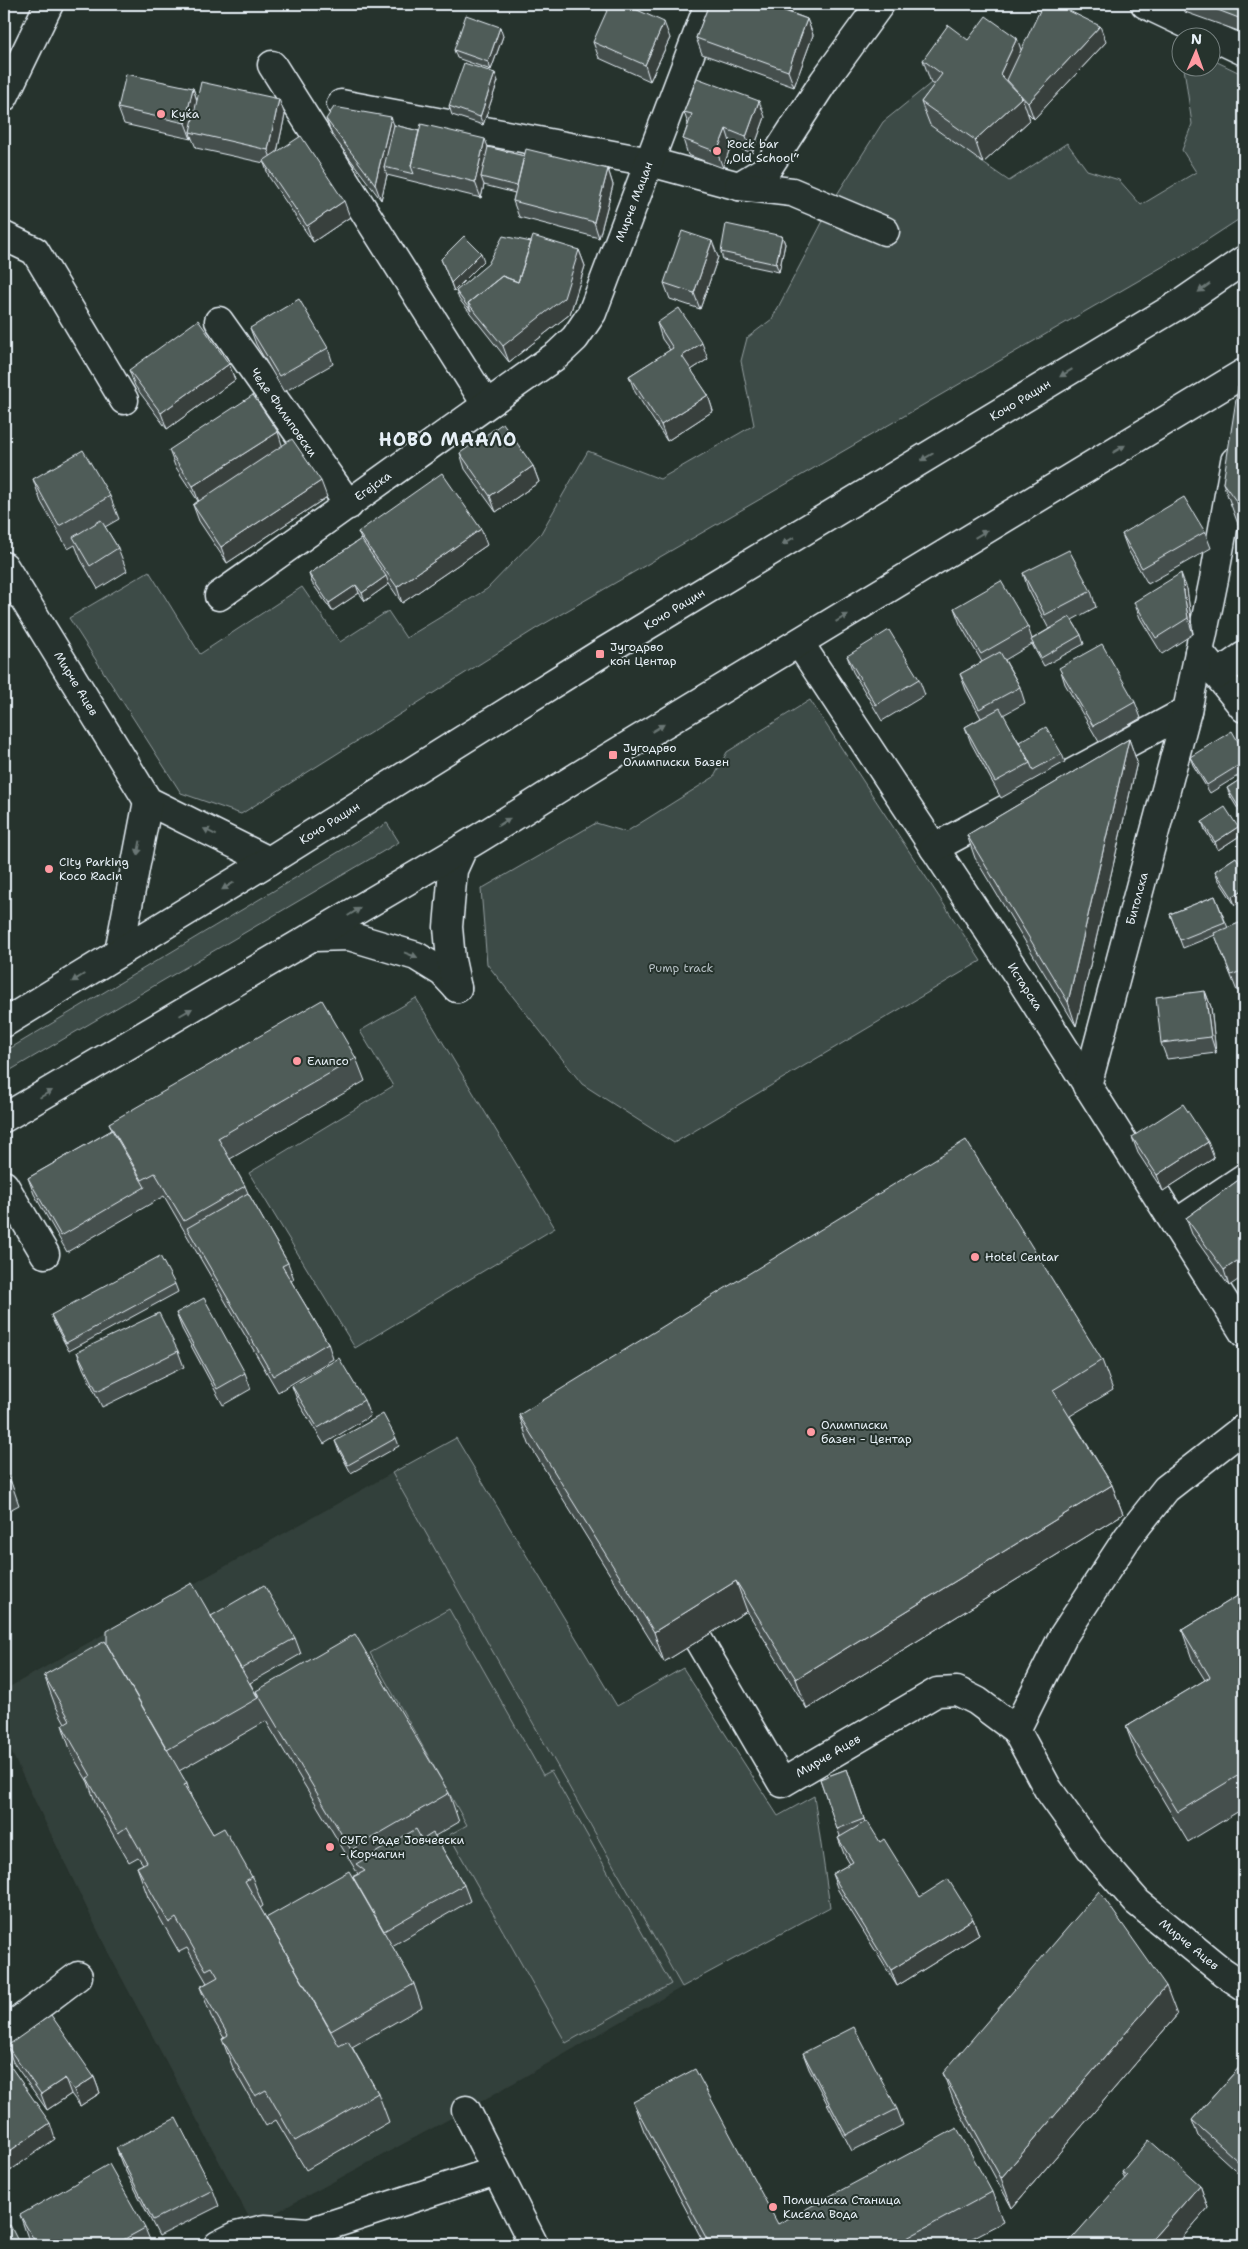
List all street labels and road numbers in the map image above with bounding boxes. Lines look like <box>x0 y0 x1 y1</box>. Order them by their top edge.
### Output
street label: Мирче Мацан <box>612 159 657 244</box>
street label: Чеде Филиповски <box>247 365 321 460</box>
street label: Кочо Рацин <box>987 376 1054 425</box>
street label: Егејска <box>351 467 395 505</box>
street label: Кочо Рацин <box>641 585 708 634</box>
street label: Мирче Ацев <box>50 649 102 719</box>
street label: Кочо Рацин <box>296 798 363 848</box>
street label: Битолска <box>1122 870 1152 927</box>
street label: Истарска <box>1004 960 1047 1014</box>
street label: Мирче Ацев <box>793 1731 864 1781</box>
street label: Мирче Ацев <box>1156 1915 1222 1974</box>

